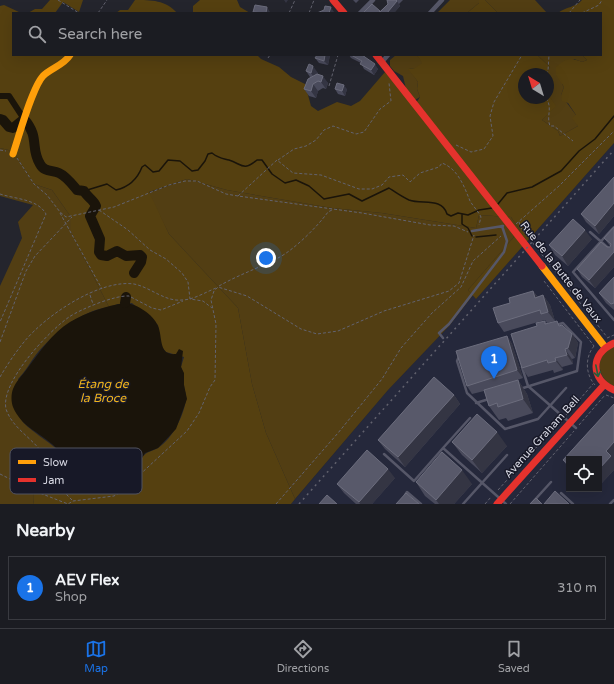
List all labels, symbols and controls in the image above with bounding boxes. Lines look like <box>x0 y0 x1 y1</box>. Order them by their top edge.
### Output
search box <box>12 12 602 56</box>
icon: search <box>26 23 48 45</box>
text: Search here <box>58 25 142 43</box>
north arrow <box>518 68 554 104</box>
street label: Rue de la Butte de Vaux <box>517 219 605 325</box>
your location <box>256 248 276 268</box>
pin: 1 <box>481 346 507 379</box>
one-way arrow <box>593 364 601 377</box>
water label: Étang de la Broce <box>77 377 130 405</box>
street label: Avenue Graham Bell <box>502 393 582 481</box>
legend <box>10 448 142 494</box>
text: Slow <box>43 456 68 469</box>
map controls <box>566 456 602 492</box>
button: locate <box>566 456 602 492</box>
text: Jam <box>43 474 64 487</box>
text: Nearby <box>16 520 75 541</box>
text: AEV Flex <box>55 571 119 589</box>
text: 1 <box>26 580 34 596</box>
text: 310 m <box>557 580 597 596</box>
text: Shop <box>55 589 87 605</box>
tab: Map <box>84 638 108 675</box>
tab: Directions <box>277 638 329 675</box>
tab: Saved <box>498 638 530 675</box>

